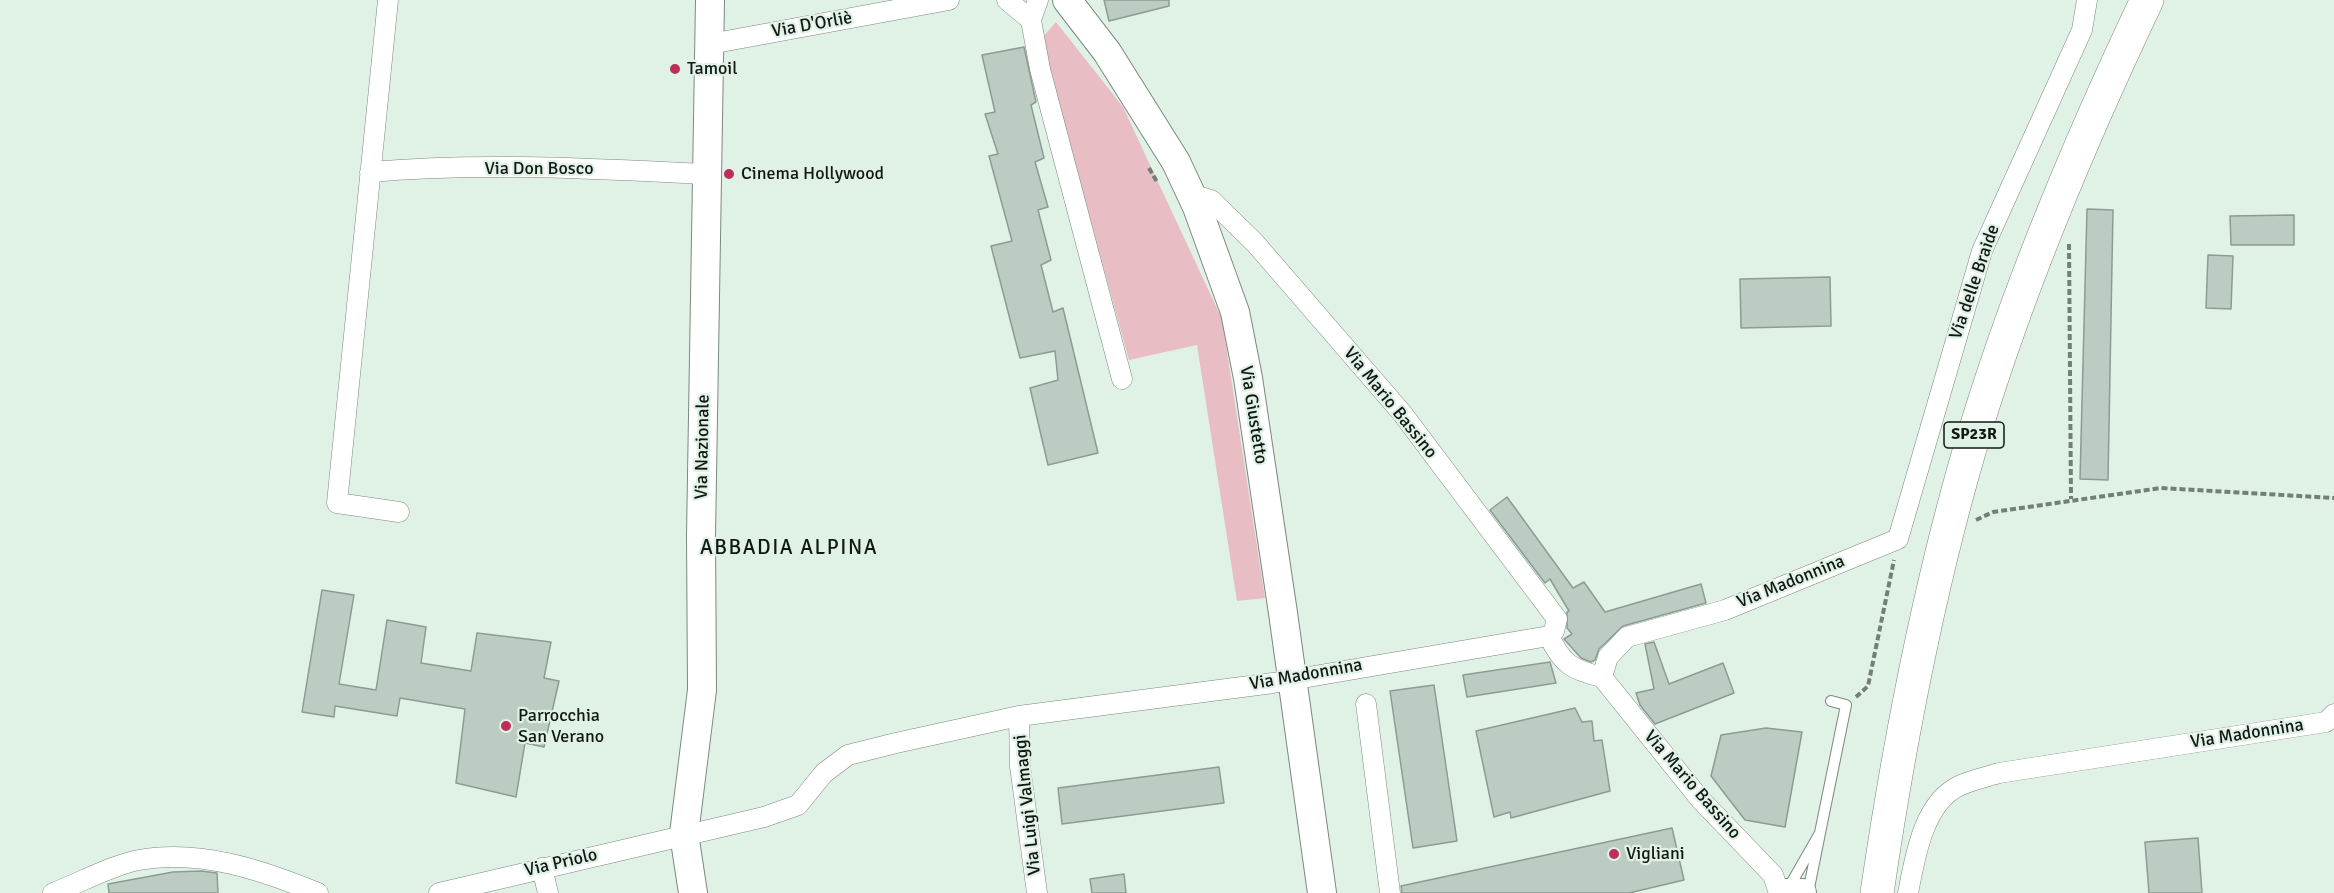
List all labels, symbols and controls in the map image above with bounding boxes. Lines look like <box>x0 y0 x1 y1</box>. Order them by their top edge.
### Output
street label: Via D'Orliè <box>770 7 854 43</box>
place label: Tamoil <box>687 58 738 80</box>
marker: Tamoil <box>668 62 682 76</box>
street label: Via Don Bosco <box>485 158 593 180</box>
place label: Cinema Hollywood <box>741 163 884 185</box>
marker: Cinema Hollywood <box>722 167 736 181</box>
street label: Via delle Braide <box>1945 222 2005 342</box>
street label: Via Mario Bassino <box>1339 343 1441 463</box>
street label: Via Giustetto <box>1235 364 1271 466</box>
street label: Via Nazionale <box>691 394 715 500</box>
road number: SP23R <box>1944 422 2004 448</box>
district label: ABBADIA ALPINA <box>700 535 878 561</box>
street label: Via Madonnina <box>1734 551 1848 613</box>
street label: Via Madonnina <box>1248 654 1364 696</box>
place label: Parrocchia San Verano <box>518 705 604 748</box>
street label: Via Madonnina <box>2189 714 2305 754</box>
marker: Parrocchia San Verano <box>499 719 513 733</box>
street label: Via Mario Bassino <box>1639 726 1745 844</box>
street label: Via Luigi Valmaggi <box>1010 734 1046 876</box>
place label: Vigliani <box>1626 843 1685 865</box>
street label: Via Priolo <box>523 844 599 882</box>
marker: Vigliani <box>1607 847 1621 861</box>

